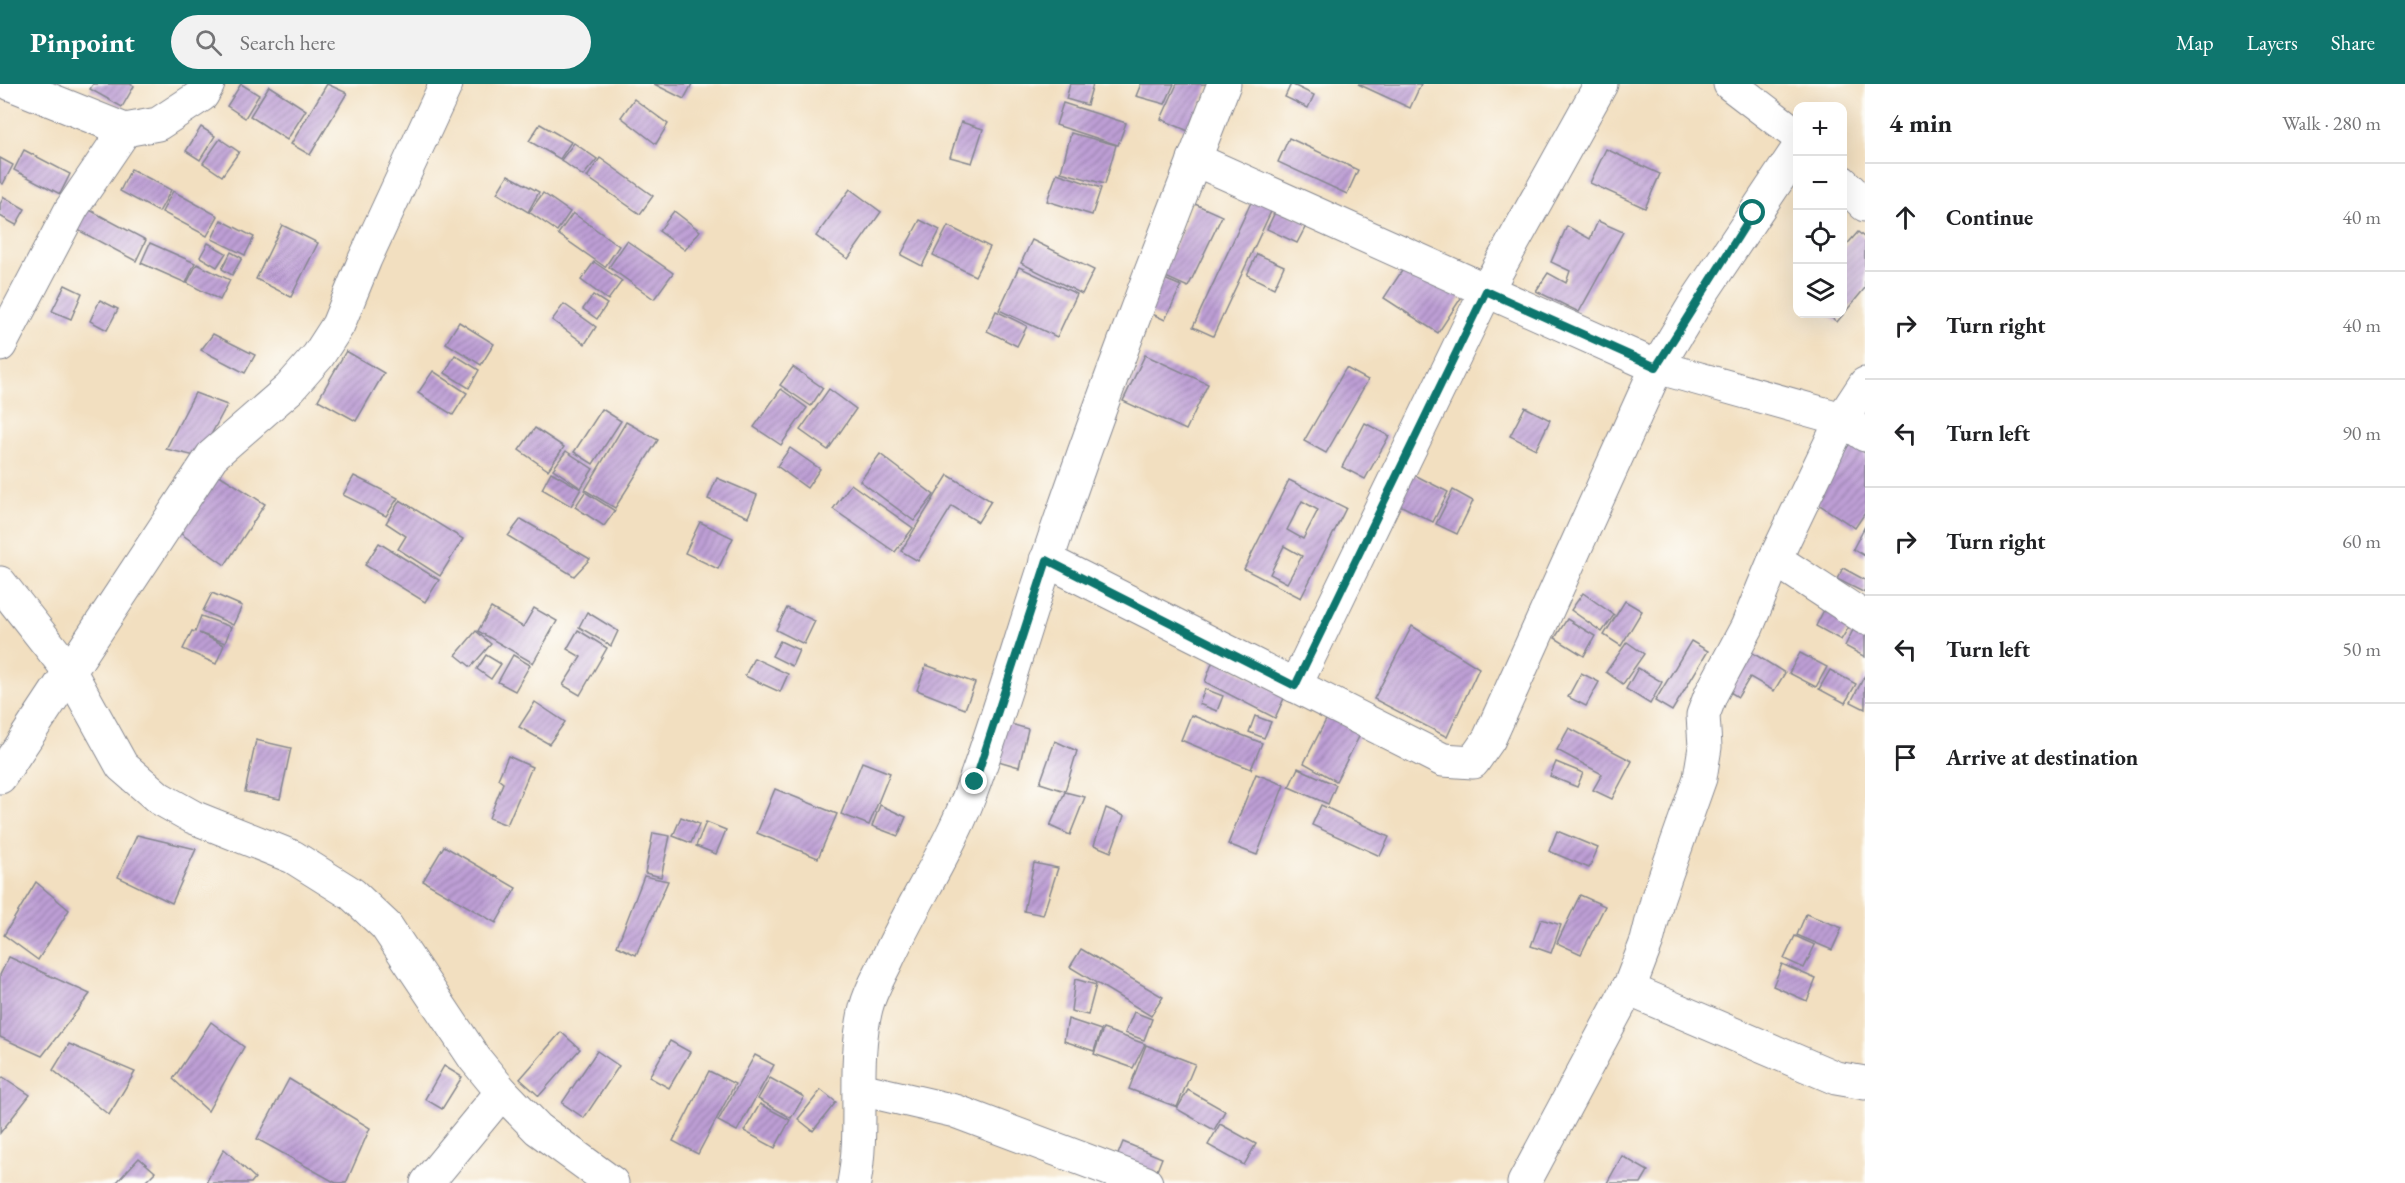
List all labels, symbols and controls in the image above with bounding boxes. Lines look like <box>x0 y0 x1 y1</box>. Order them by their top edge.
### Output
search box <box>171 15 591 69</box>
text: Pinpoint <box>30 24 135 60</box>
icon: search <box>192 26 225 59</box>
text: Search here <box>240 28 335 57</box>
text: Map <box>2176 29 2214 56</box>
text: Layers <box>2247 29 2298 56</box>
text: Share <box>2331 29 2375 56</box>
map controls <box>1793 102 1847 318</box>
button: + <box>1793 102 1847 156</box>
text: 4 min <box>1889 106 1952 140</box>
text: Walk · 280 m <box>2282 110 2381 136</box>
button: − <box>1793 156 1847 210</box>
route start <box>1739 199 1765 225</box>
icon: ahead <box>1889 201 1922 234</box>
text: Continue <box>1946 203 2033 232</box>
text: 40 m <box>2342 204 2381 230</box>
button: locate <box>1793 210 1847 264</box>
button: layers <box>1793 264 1847 318</box>
icon: right <box>1889 309 1922 342</box>
text: Turn right <box>1946 311 2045 340</box>
text: 40 m <box>2342 312 2381 338</box>
icon: left <box>1889 417 1922 450</box>
text: Turn left <box>1946 419 2030 448</box>
text: 90 m <box>2342 420 2381 446</box>
icon: right <box>1889 525 1922 558</box>
text: Turn right <box>1946 527 2045 556</box>
text: 60 m <box>2342 528 2381 554</box>
icon: left <box>1889 633 1922 666</box>
text: Turn left <box>1946 635 2030 664</box>
text: 50 m <box>2342 636 2381 662</box>
icon: arrive <box>1889 741 1922 774</box>
text: Arrive at destination <box>1946 743 2138 772</box>
route end <box>961 768 987 794</box>

